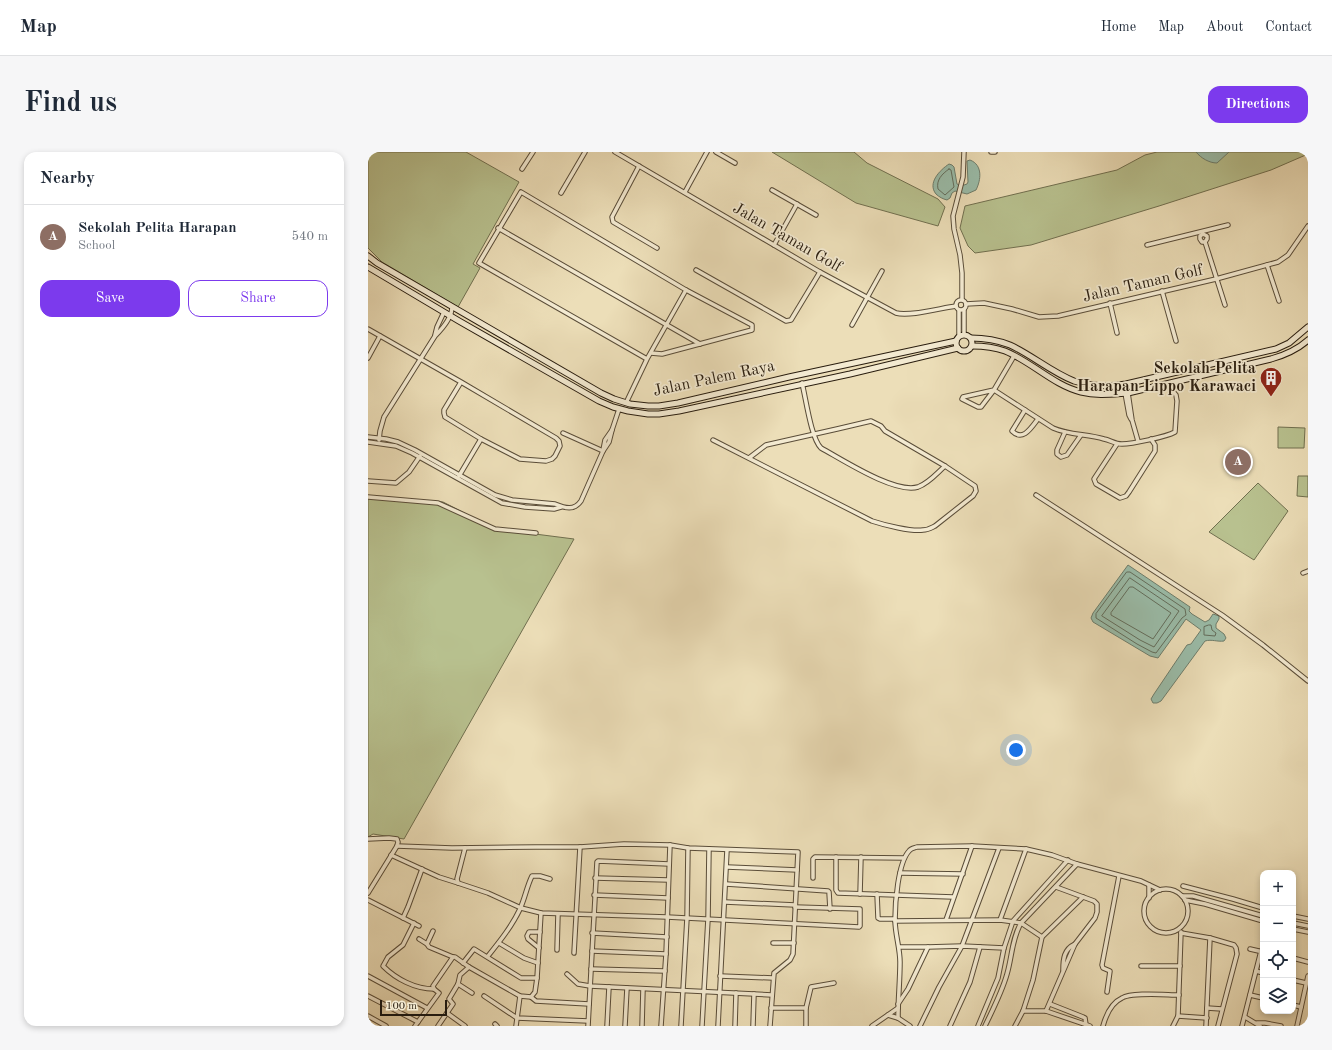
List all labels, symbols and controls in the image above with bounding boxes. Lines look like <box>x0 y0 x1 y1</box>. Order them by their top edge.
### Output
text: Map <box>20 18 57 37</box>
text: Home <box>1101 20 1136 34</box>
text: Map <box>1158 20 1184 34</box>
text: About <box>1206 20 1243 34</box>
text: Contact <box>1265 20 1312 34</box>
button: Directions <box>1208 86 1308 123</box>
text: Find us <box>24 90 117 118</box>
text: Nearby <box>40 170 95 187</box>
street label: Jalan Taman Golf <box>730 200 845 276</box>
text: Sekolah Pelita Harapan <box>78 221 237 236</box>
text: A <box>48 230 58 243</box>
text: 540 m <box>291 230 328 243</box>
text: School <box>78 239 115 252</box>
street label: Jalan Taman Golf <box>1081 262 1206 306</box>
button: Save <box>40 280 180 317</box>
button: Share <box>188 280 328 317</box>
street label: Jalan Palem Raya <box>652 358 776 400</box>
place label: Sekolah Pelita Harapan Lippo Karawaci <box>1077 361 1256 395</box>
building icon: Sekolah Pelita Harapan Lippo Karawaci <box>1258 365 1284 398</box>
pin: A <box>1225 447 1251 477</box>
your location <box>1006 740 1026 760</box>
map controls <box>1260 870 1296 1014</box>
button: + <box>1260 870 1296 906</box>
button: − <box>1260 906 1296 942</box>
button: locate <box>1260 942 1296 978</box>
button: layers <box>1260 978 1296 1014</box>
scale bar <box>380 998 447 1017</box>
text: 100 m <box>386 1001 417 1012</box>

